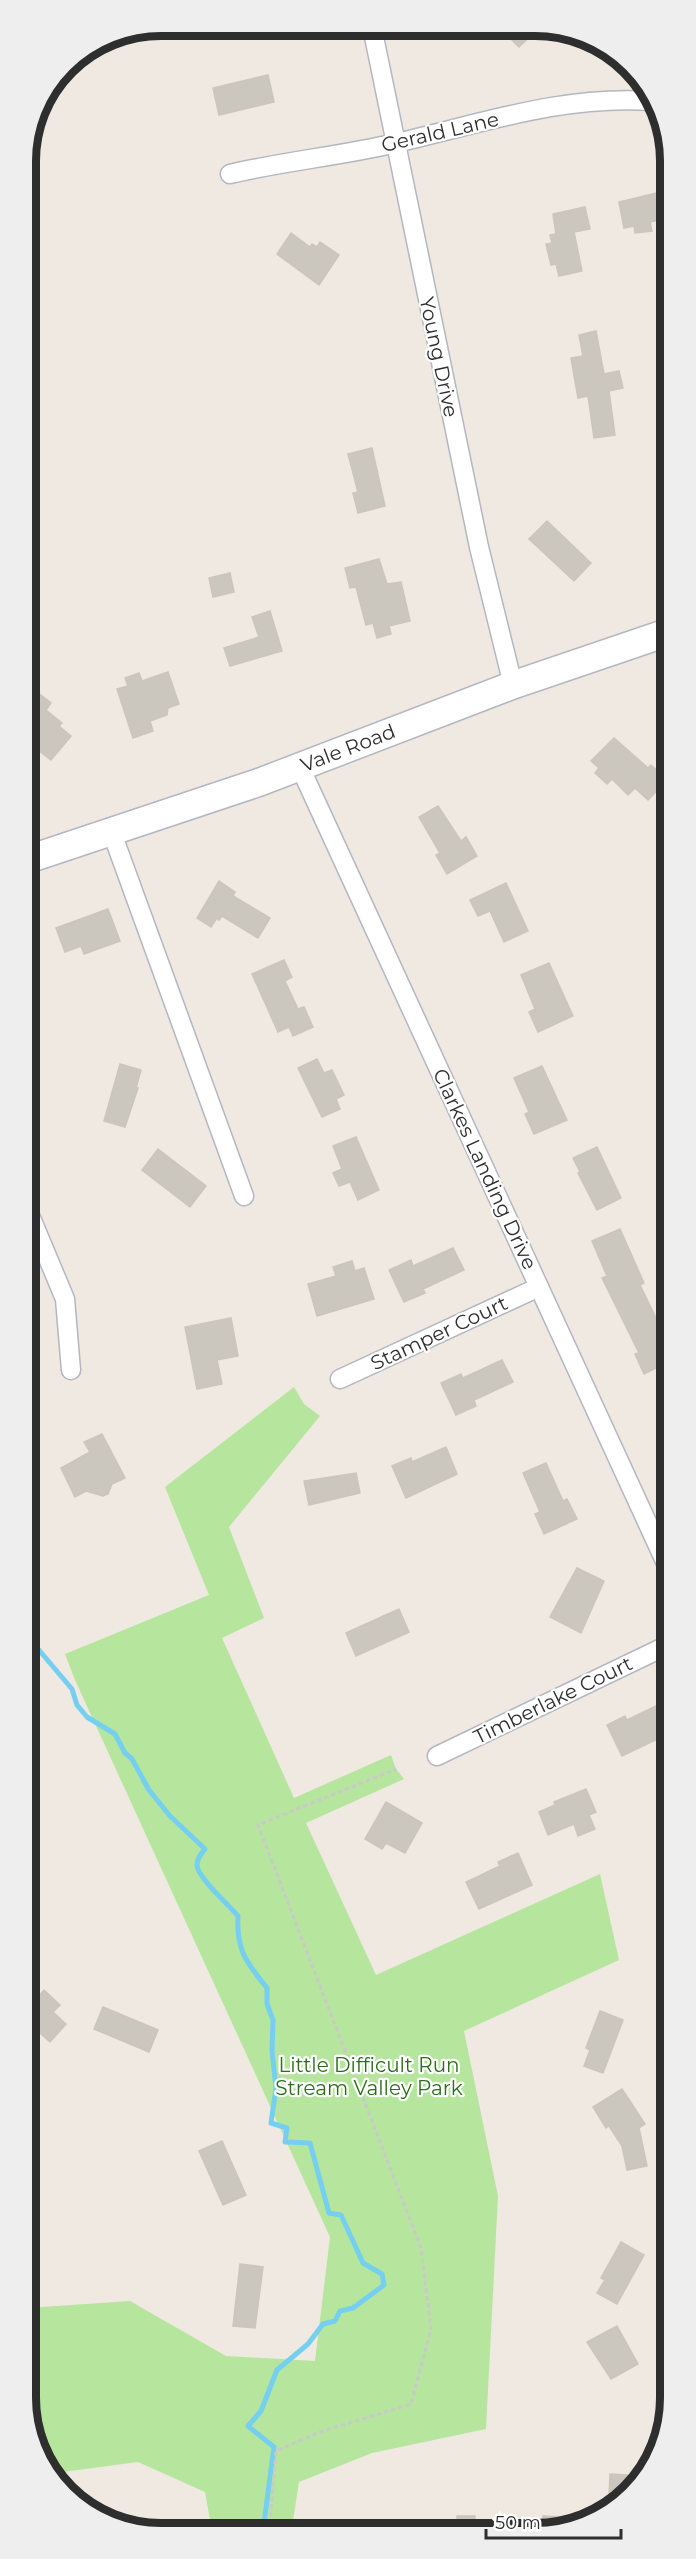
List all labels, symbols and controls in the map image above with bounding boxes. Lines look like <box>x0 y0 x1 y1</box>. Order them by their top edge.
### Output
street label: Gerald Lane <box>379 107 501 157</box>
street label: Young Drive <box>415 295 463 419</box>
street label: Vale Road <box>297 719 399 777</box>
street label: Clarkes Landing Drive <box>428 1065 542 1273</box>
street label: Stamper Court <box>367 1291 511 1375</box>
street label: Timberlake Court <box>470 1651 636 1749</box>
park label: Little Difficult Run Stream Valley Park <box>275 2053 463 2100</box>
scale bar <box>486 2502 621 2540</box>
text: 50 m <box>495 2512 541 2534</box>

